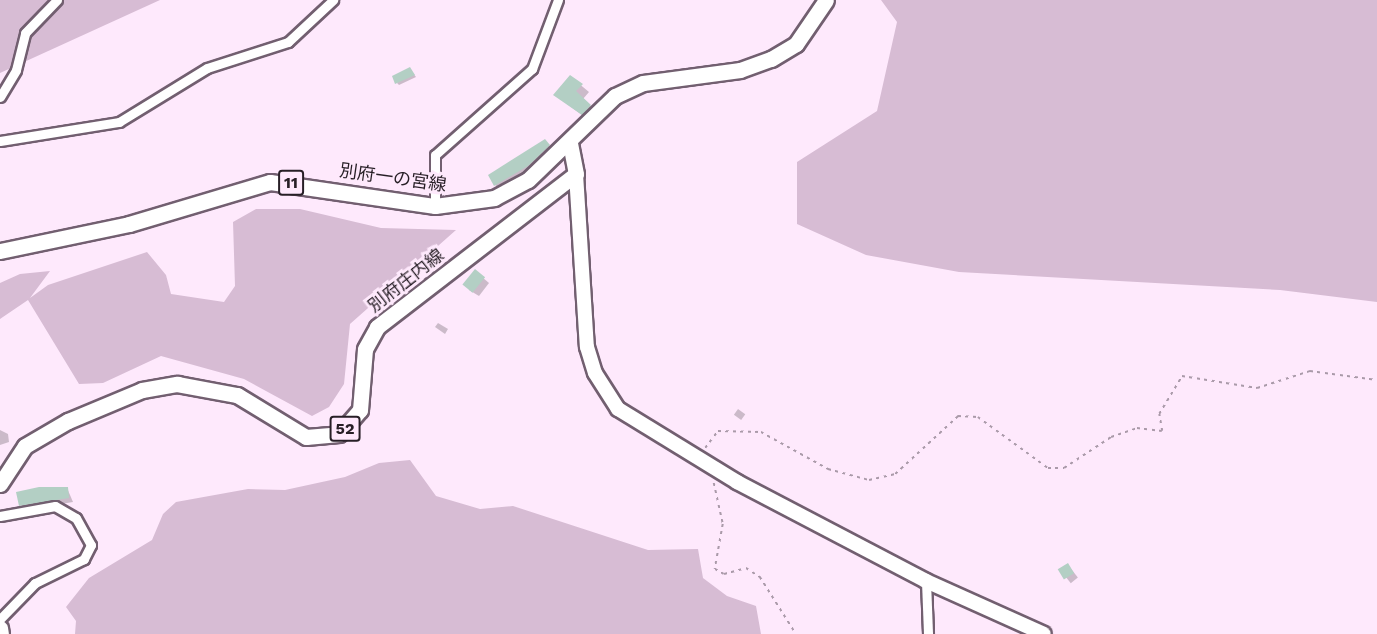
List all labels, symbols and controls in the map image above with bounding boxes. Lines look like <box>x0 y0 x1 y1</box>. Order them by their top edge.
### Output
street label: 別府一の宮線 <box>338 160 448 196</box>
road number: 11 <box>278 170 304 196</box>
street label: 別府庄内線 <box>364 245 448 317</box>
road number: 52 <box>328 416 362 442</box>

